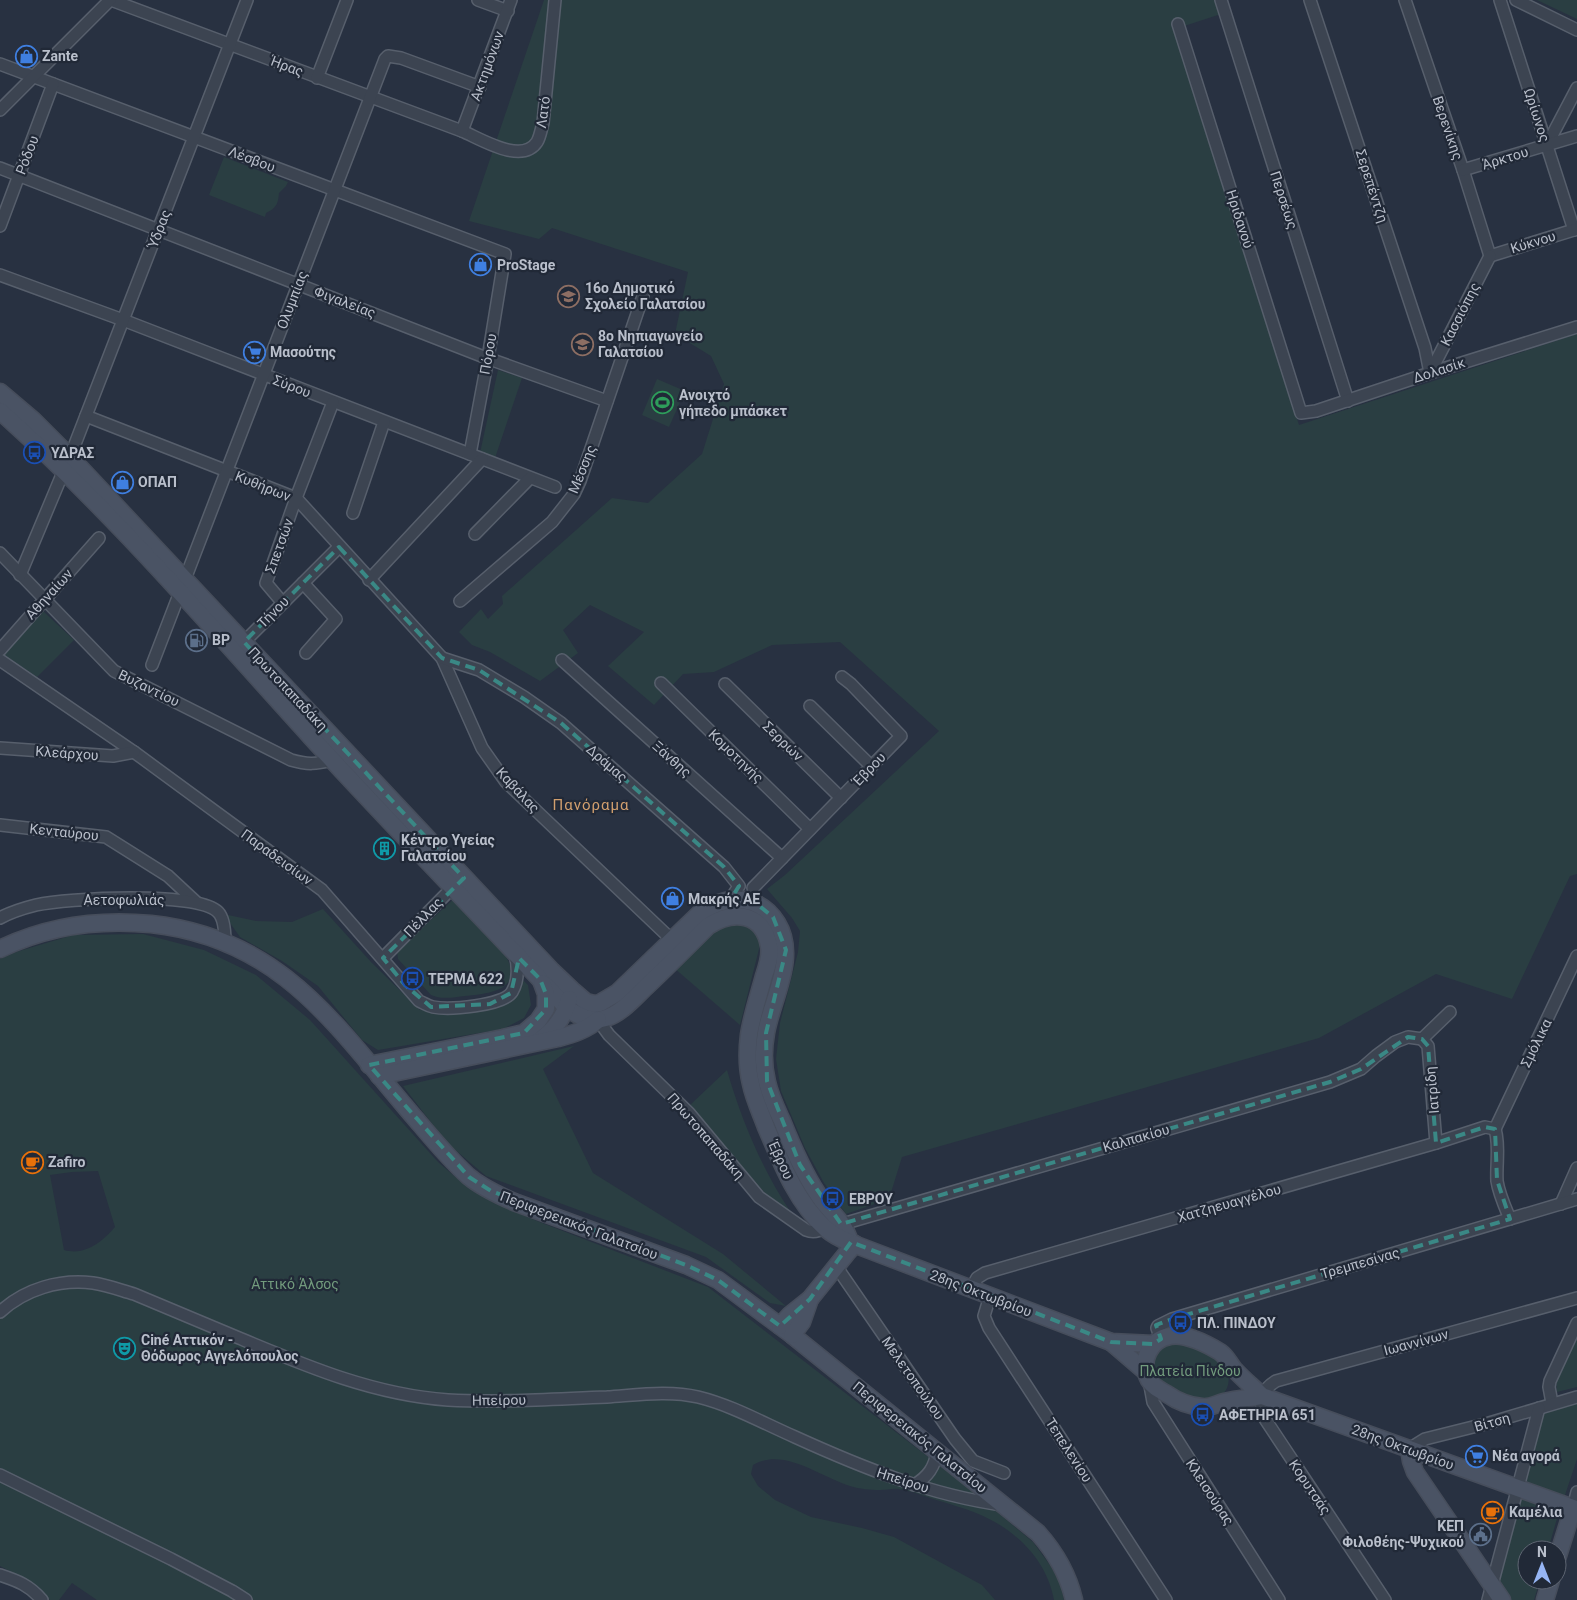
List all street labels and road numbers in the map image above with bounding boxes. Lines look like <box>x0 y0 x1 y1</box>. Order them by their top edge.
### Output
street label: Ακτημόνων <box>467 29 507 103</box>
street label: Ήρας <box>267 52 306 80</box>
street label: Ωρίωνος <box>1521 86 1553 144</box>
street label: Βερενίκης <box>1430 94 1466 162</box>
street label: Λατό <box>533 95 553 129</box>
street label: Ρόδου <box>12 133 42 177</box>
street label: Λέσβου <box>226 143 278 175</box>
street label: Άρκτου <box>1480 143 1530 173</box>
street label: Σερεπέντζη <box>1353 147 1391 225</box>
street label: Περσέως <box>1267 169 1301 231</box>
street label: Ηριδανού <box>1223 188 1257 250</box>
street label: Ύδρας <box>144 207 174 252</box>
street label: Κύκνου <box>1508 228 1558 256</box>
street label: Ολυμπίας <box>274 269 310 331</box>
street label: Κασσιόπης <box>1437 280 1483 348</box>
street label: Φιγαλείας <box>312 283 378 321</box>
street label: Πόρου <box>477 332 499 376</box>
street label: Δολασίκ <box>1411 354 1467 386</box>
street label: Σύρου <box>271 372 313 400</box>
street label: Μέσσης <box>565 442 599 496</box>
street label: Κυθήρων <box>233 468 293 504</box>
street label: Σπετσών <box>262 516 296 576</box>
street label: Αθηναίων <box>22 565 76 623</box>
street label: Τήνου <box>254 593 292 631</box>
street label: Πρωτοπαπαδάκη <box>245 644 331 734</box>
street label: Βυζαντίου <box>116 666 182 710</box>
street label: Σερρών <box>760 718 807 764</box>
street label: Κομοτηνής <box>705 726 767 786</box>
street label: Ξάνθης <box>649 738 695 780</box>
street label: Δράμας <box>583 741 631 785</box>
street label: Κλεάρχου <box>35 743 99 763</box>
street label: Έβρου <box>848 749 889 790</box>
street label: Καβάλας <box>493 764 543 816</box>
street label: Κενταύρου <box>29 820 99 844</box>
street label: Παραδεισίων <box>238 826 316 888</box>
street label: Αετοφωλιάς <box>84 892 164 909</box>
street label: Πέλλας <box>400 894 446 940</box>
street label: Σμόλικα <box>1517 1016 1555 1070</box>
street label: Ιατρίδη <box>1422 1066 1442 1114</box>
street label: Πρωτοπαπαδάκη <box>664 1090 748 1182</box>
street label: Καλπακίου <box>1101 1121 1171 1155</box>
street label: Έβρου <box>765 1137 797 1182</box>
street label: Χατζηευαγγέλου <box>1175 1181 1283 1225</box>
street label: Περιφερειακός Γαλατσίου <box>498 1188 660 1263</box>
street label: Τρεμπεσίνας <box>1319 1244 1401 1282</box>
street label: 28ης Οκτωβρίου <box>928 1266 1034 1320</box>
street label: Ιωαννίνων <box>1382 1326 1450 1358</box>
street label: Μελετοπούλου <box>878 1333 948 1423</box>
street label: Περιφερειακός Γαλατσίου <box>849 1378 990 1497</box>
street label: Ηπείρου <box>472 1392 526 1408</box>
street label: Βίτση <box>1472 1409 1512 1435</box>
street label: Τεπελενίου <box>1042 1415 1096 1485</box>
street label: 28ης Οκτωβρίου <box>1350 1421 1456 1473</box>
street label: Κλεισούρας <box>1183 1456 1237 1528</box>
street label: Κορυτσάς <box>1286 1457 1334 1517</box>
street label: Ηπείρου <box>875 1464 931 1496</box>

